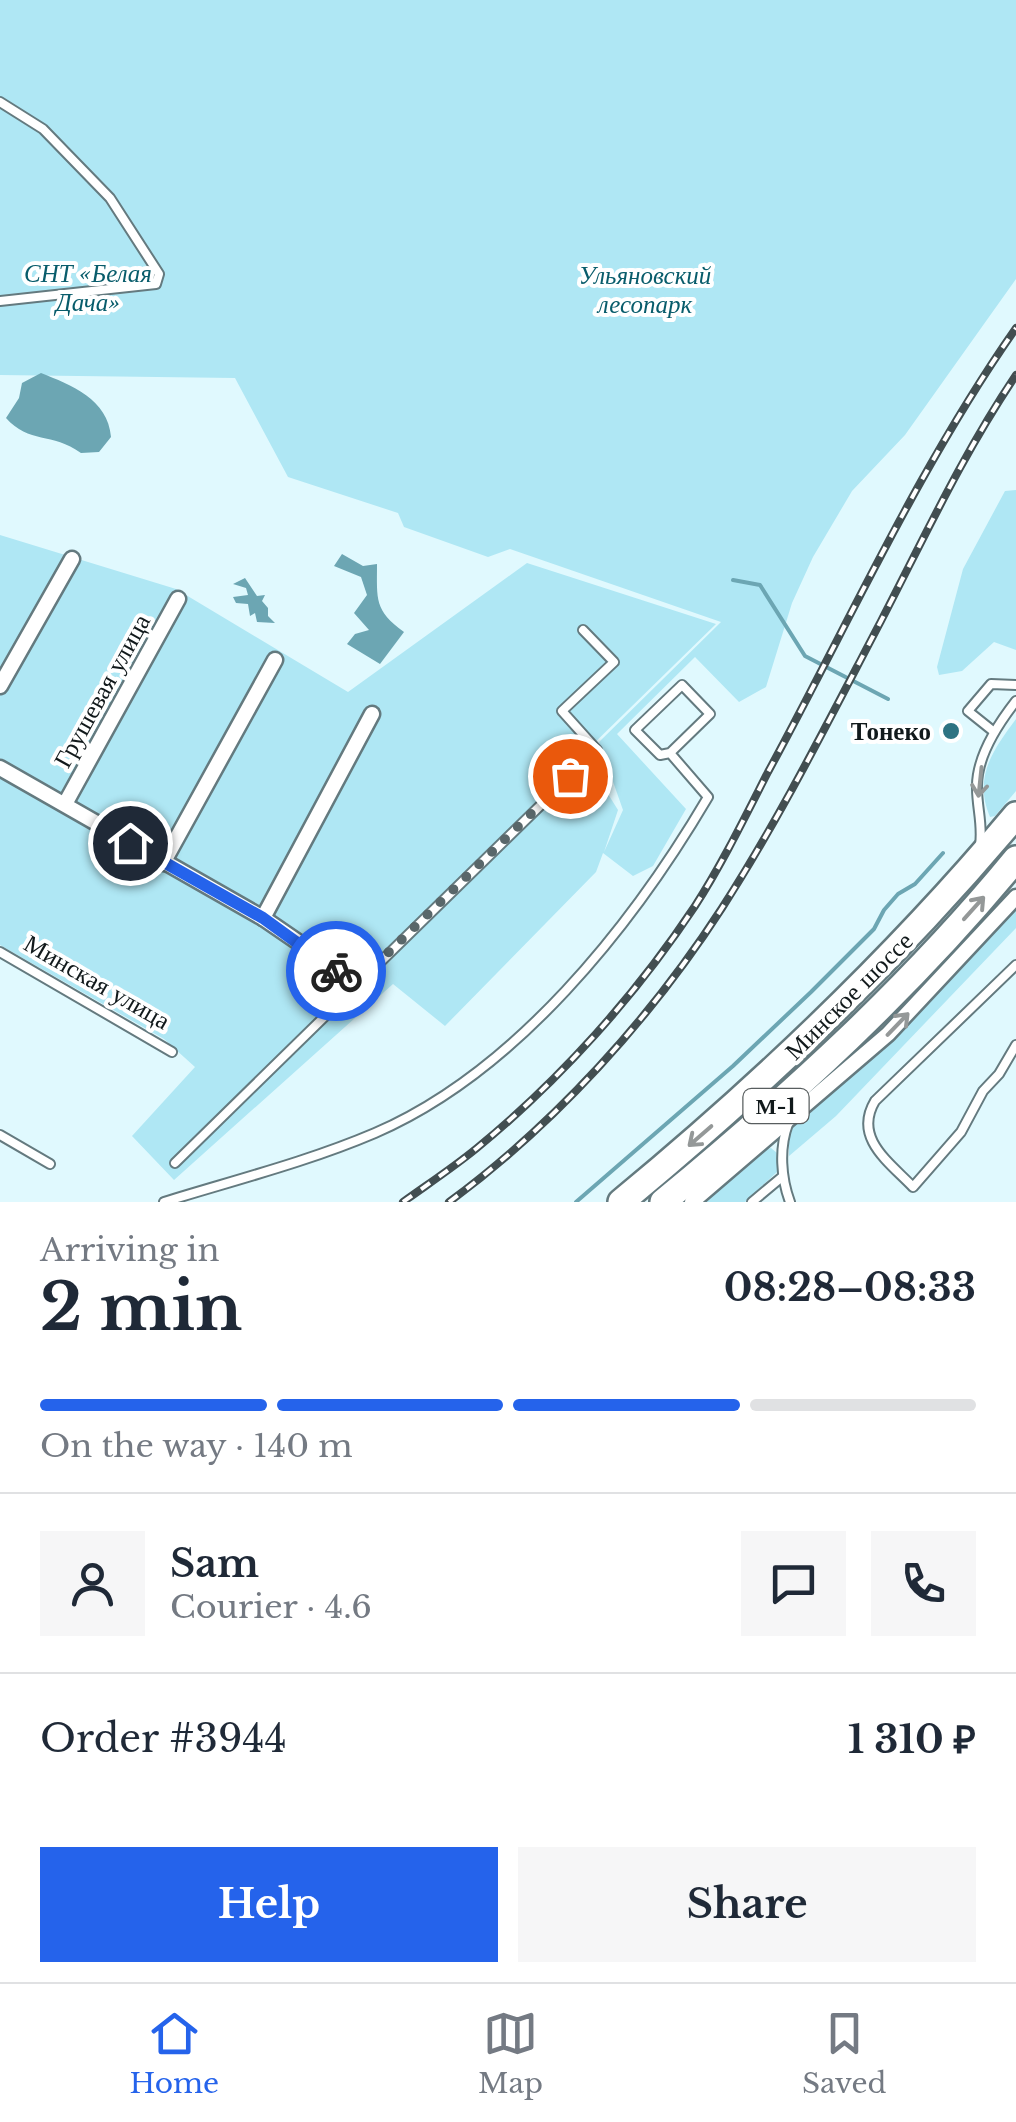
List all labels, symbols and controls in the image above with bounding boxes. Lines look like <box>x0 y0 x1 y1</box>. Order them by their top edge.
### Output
park label: СНТ «Белая Дача» <box>24 258 152 318</box>
park label: Ульяновский лесопарк <box>579 260 712 320</box>
street label: Грушевая улица <box>47 609 157 773</box>
place label: Тонеко <box>851 716 931 747</box>
marker: Тонеко <box>940 720 962 742</box>
pin <box>528 734 613 819</box>
icon: bag <box>543 749 598 804</box>
one-way arrow <box>970 765 989 798</box>
pin <box>88 801 173 886</box>
icon: home <box>103 816 158 871</box>
one-way arrow <box>962 896 985 921</box>
courier <box>286 921 386 1021</box>
street label: Минское шоссе <box>779 926 919 1066</box>
street label: Минская улица <box>19 928 175 1036</box>
icon: bike <box>309 944 364 999</box>
one-way arrow <box>886 1012 910 1036</box>
road number: М-1 <box>744 1089 808 1123</box>
one-way arrow <box>688 1125 713 1148</box>
text: Arriving in <box>40 1230 219 1270</box>
text: 08:28–08:33 <box>724 1264 976 1311</box>
text: 2 min <box>40 1267 242 1348</box>
text: On the way · 140 m <box>40 1426 353 1466</box>
button: person <box>40 1531 145 1636</box>
button: chat <box>741 1531 846 1636</box>
button: phone <box>871 1531 976 1636</box>
text: Sam <box>170 1540 259 1587</box>
text: Courier · 4.6 <box>170 1587 372 1627</box>
text: Order #3944 <box>40 1715 287 1762</box>
text: 1 310 ₽ <box>848 1716 976 1763</box>
button: Help <box>40 1847 498 1962</box>
button: Share <box>518 1847 976 1962</box>
tab: Home <box>129 2006 219 2101</box>
tab: Map <box>478 2006 543 2101</box>
tab: Saved <box>802 2006 886 2101</box>

